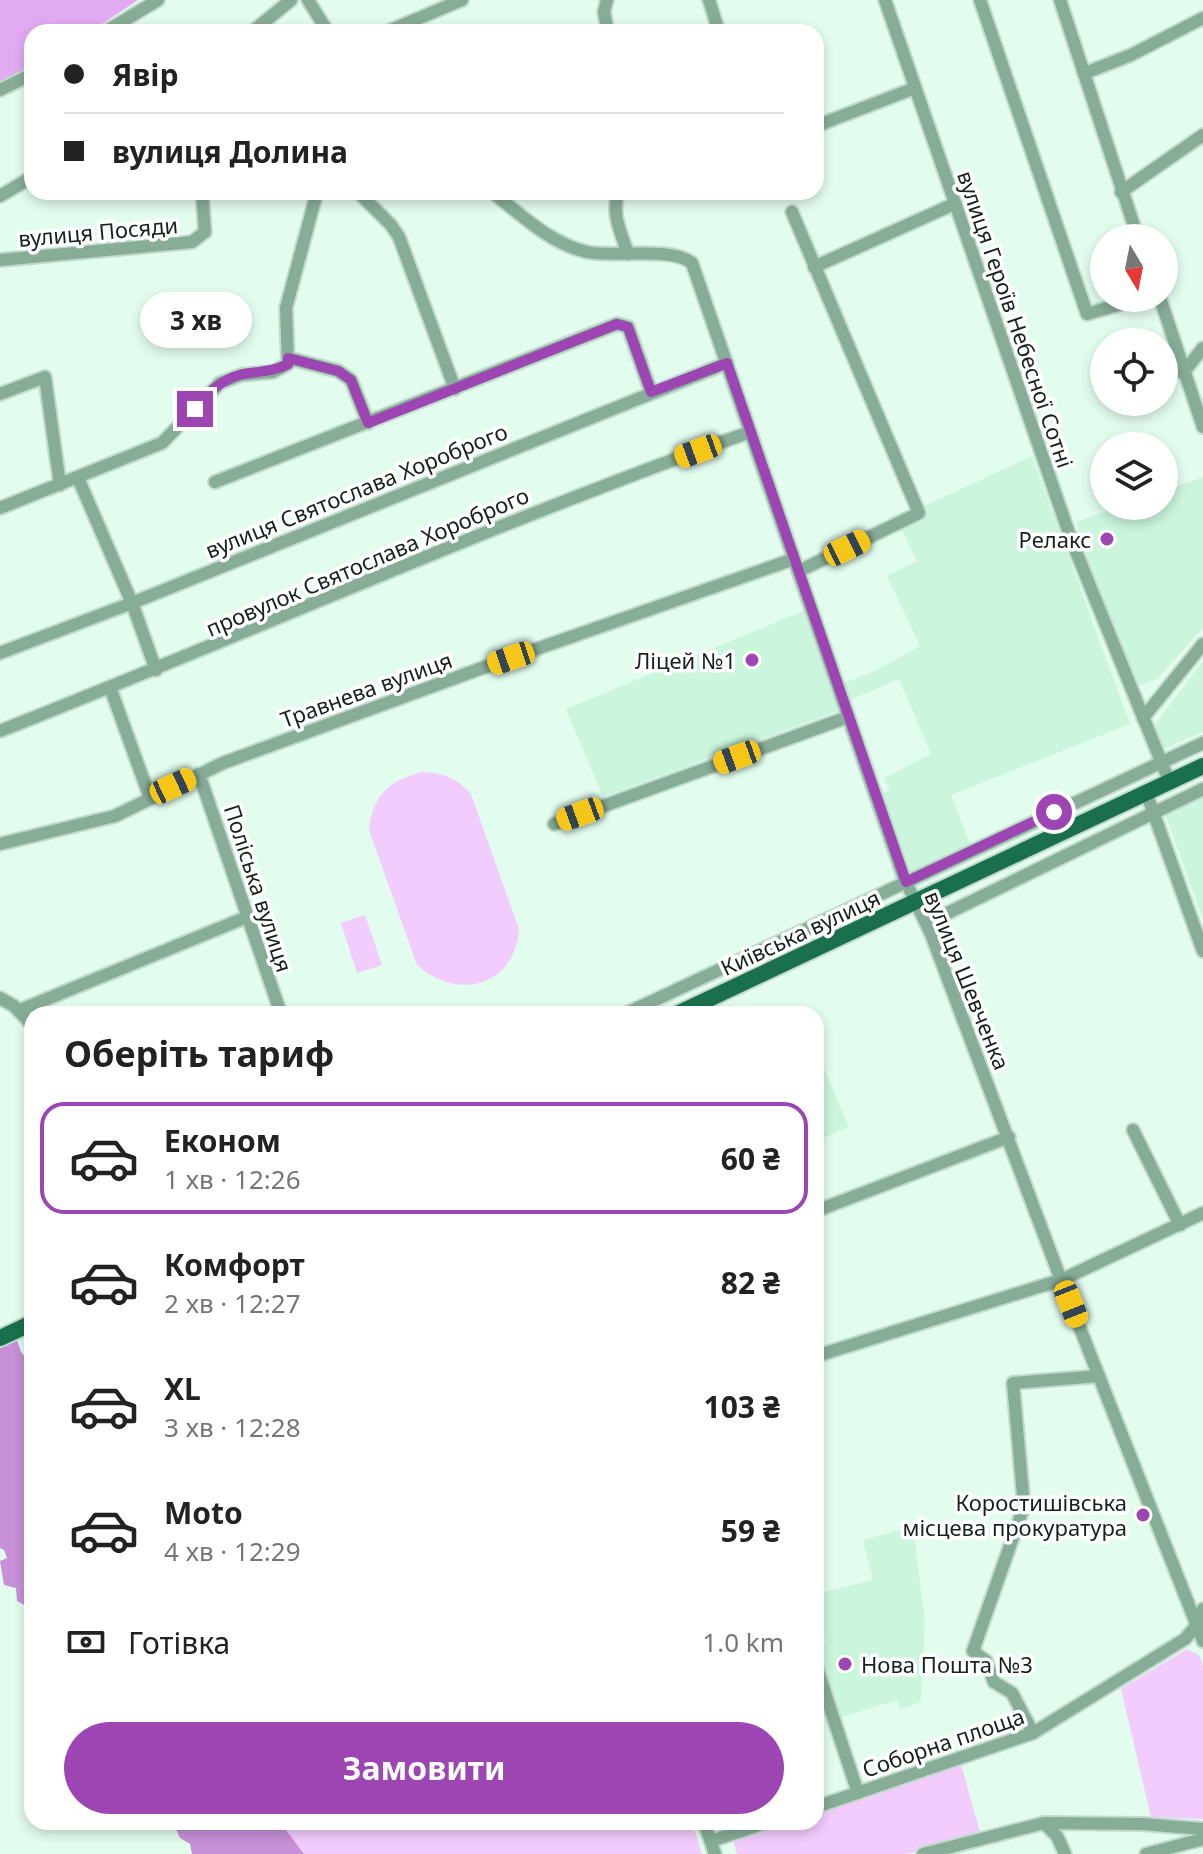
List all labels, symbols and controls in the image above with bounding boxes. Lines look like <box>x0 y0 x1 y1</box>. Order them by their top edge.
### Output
text: Явір <box>112 54 179 95</box>
text: вулиця Долина <box>112 131 348 172</box>
street label: вулиця Героїв Небесної Сотні <box>951 166 1081 472</box>
street label: вулиця Посяди <box>17 209 179 253</box>
north arrow <box>1090 224 1178 312</box>
map controls <box>1090 224 1178 520</box>
callout: 3 хв <box>139 293 251 349</box>
text: 3 хв <box>170 302 222 338</box>
button: locate <box>1090 328 1178 416</box>
route end <box>177 391 213 427</box>
street label: вулиця Святослава Хороброго <box>200 416 512 564</box>
car <box>671 432 725 470</box>
button: layers <box>1090 432 1178 520</box>
street label: провулок Святослава Хороброго <box>201 479 533 643</box>
place label: Релакс <box>1019 524 1091 554</box>
car <box>820 527 874 569</box>
marker: Релакс <box>1098 530 1116 548</box>
car <box>484 639 538 677</box>
street label: Травнева вулиця <box>276 644 456 734</box>
place label: Ліцей №1 <box>635 645 736 675</box>
marker: Ліцей №1 <box>743 651 761 669</box>
car <box>710 738 764 776</box>
car <box>146 765 200 807</box>
route start <box>1036 794 1072 830</box>
car <box>553 795 607 833</box>
street label: Поліська вулиця <box>218 800 300 976</box>
street label: Київська вулиця <box>715 882 885 982</box>
street label: вулиця Шевченка <box>918 886 1018 1074</box>
text: Оберіть тариф <box>64 1029 334 1078</box>
text: Економ <box>164 1120 281 1161</box>
icon: car <box>68 1122 140 1194</box>
text: 60 ₴ <box>721 1138 780 1179</box>
text: 1 хв · 12:26 <box>164 1161 301 1197</box>
text: Комфорт <box>164 1244 305 1285</box>
icon: car <box>68 1246 140 1318</box>
text: 82 ₴ <box>721 1262 780 1303</box>
car <box>1051 1277 1091 1331</box>
text: 2 хв · 12:27 <box>164 1285 301 1321</box>
text: XL <box>164 1368 201 1409</box>
icon: car <box>68 1370 140 1442</box>
text: 103 ₴ <box>704 1386 780 1427</box>
text: 3 хв · 12:28 <box>164 1409 301 1445</box>
place label: Коростишівська місцева прокуратура <box>903 1487 1127 1542</box>
text: Moto <box>164 1492 243 1533</box>
icon: car <box>68 1494 140 1566</box>
marker: Коростишівська місцева прокуратура <box>1134 1506 1152 1524</box>
text: 59 ₴ <box>721 1510 780 1551</box>
text: 4 хв · 12:29 <box>164 1533 301 1569</box>
icon: cash <box>64 1620 108 1664</box>
text: Готівка <box>128 1622 230 1663</box>
text: 1.0 km <box>702 1624 784 1660</box>
place label: Нова Пошта №3 <box>861 1649 1033 1679</box>
marker: Нова Пошта №3 <box>836 1655 854 1673</box>
street label: Соборна площа <box>858 1700 1028 1784</box>
button: Замовити <box>64 1722 784 1814</box>

